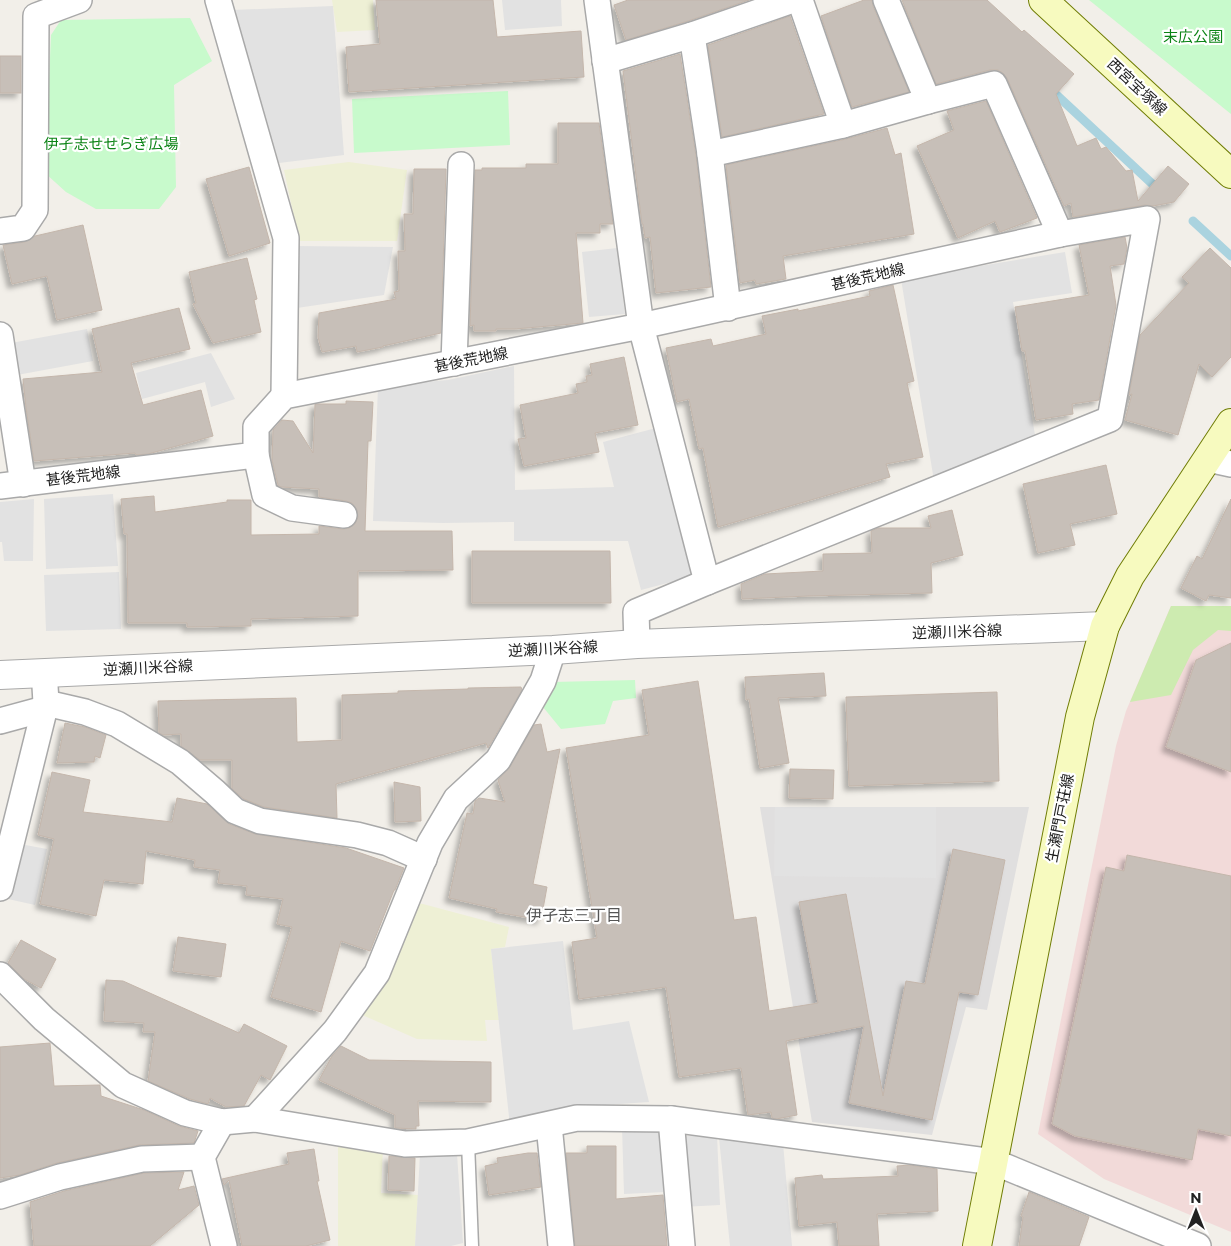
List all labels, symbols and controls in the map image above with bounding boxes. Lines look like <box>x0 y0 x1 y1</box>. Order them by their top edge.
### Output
park label: 末広公園 <box>1163 27 1223 46</box>
street label: 西宮宝塚線 <box>1103 54 1171 119</box>
park label: 伊孑志せせらぎ広場 <box>43 134 179 153</box>
street label: 甚後荒地線 <box>829 259 907 294</box>
street label: 甚後荒地線 <box>432 343 510 376</box>
street label: 甚後荒地線 <box>45 462 121 490</box>
street label: 逆瀬川米谷線 <box>912 620 1002 643</box>
street label: 逆瀬川米谷線 <box>508 637 598 660</box>
street label: 逆瀬川米谷線 <box>103 656 193 679</box>
street label: 生瀬門戸荘線 <box>1042 772 1077 864</box>
district label: 伊孑志三丁目 <box>526 906 622 925</box>
north arrow <box>1171 1186 1221 1236</box>
text: N <box>1190 1189 1202 1207</box>

